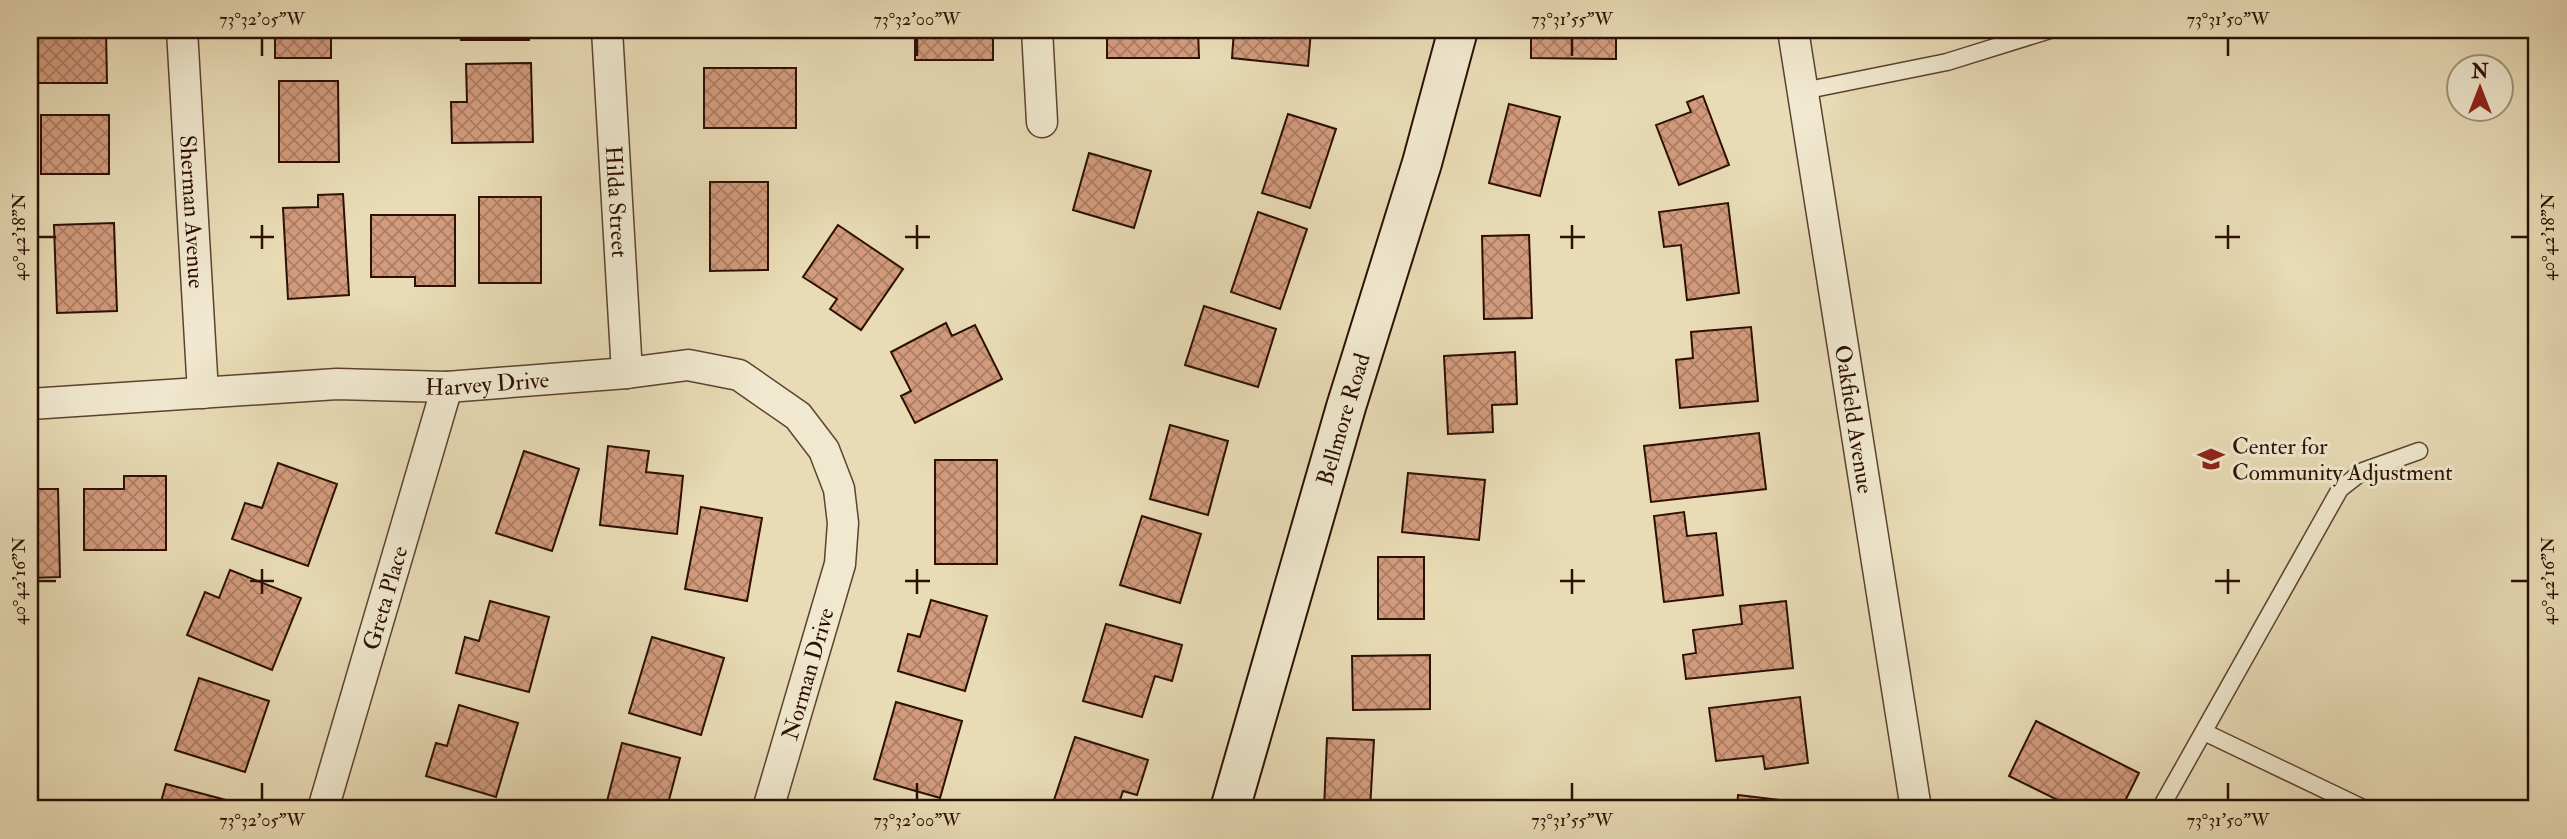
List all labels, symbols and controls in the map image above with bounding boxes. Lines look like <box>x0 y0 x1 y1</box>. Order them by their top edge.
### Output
text: 73°32'05"W <box>219 8 305 31</box>
text: 73°32'00"W <box>874 8 961 31</box>
text: 73°31'55"W <box>1531 8 1613 31</box>
text: 73°31'50"W <box>2187 8 2270 31</box>
north arrow <box>2444 52 2514 122</box>
text: N <box>2470 60 2489 84</box>
street label: Sherman Avenue <box>174 134 211 290</box>
street label: Hilda Street <box>599 145 635 258</box>
text: 40°42'18"N <box>8 193 31 281</box>
text: 40°42'18"N <box>2537 193 2560 281</box>
street label: Oakfield Avenue <box>1828 343 1881 496</box>
street label: Bellmore Road <box>1310 349 1376 488</box>
street label: Harvey Drive <box>425 365 551 402</box>
place label: Center for Community Adjustment <box>2232 432 2453 487</box>
school or university icon: Center for Community Adjustment <box>2196 444 2226 474</box>
text: 40°42'16"N <box>8 537 31 625</box>
text: 40°42'16"N <box>2537 537 2560 625</box>
street label: Greta Place <box>356 542 414 653</box>
street label: Norman Drive <box>775 604 841 744</box>
text: 73°32'05"W <box>219 809 305 832</box>
text: 73°32'00"W <box>874 809 961 832</box>
text: 73°31'55"W <box>1531 809 1613 832</box>
text: 73°31'50"W <box>2187 809 2270 832</box>

